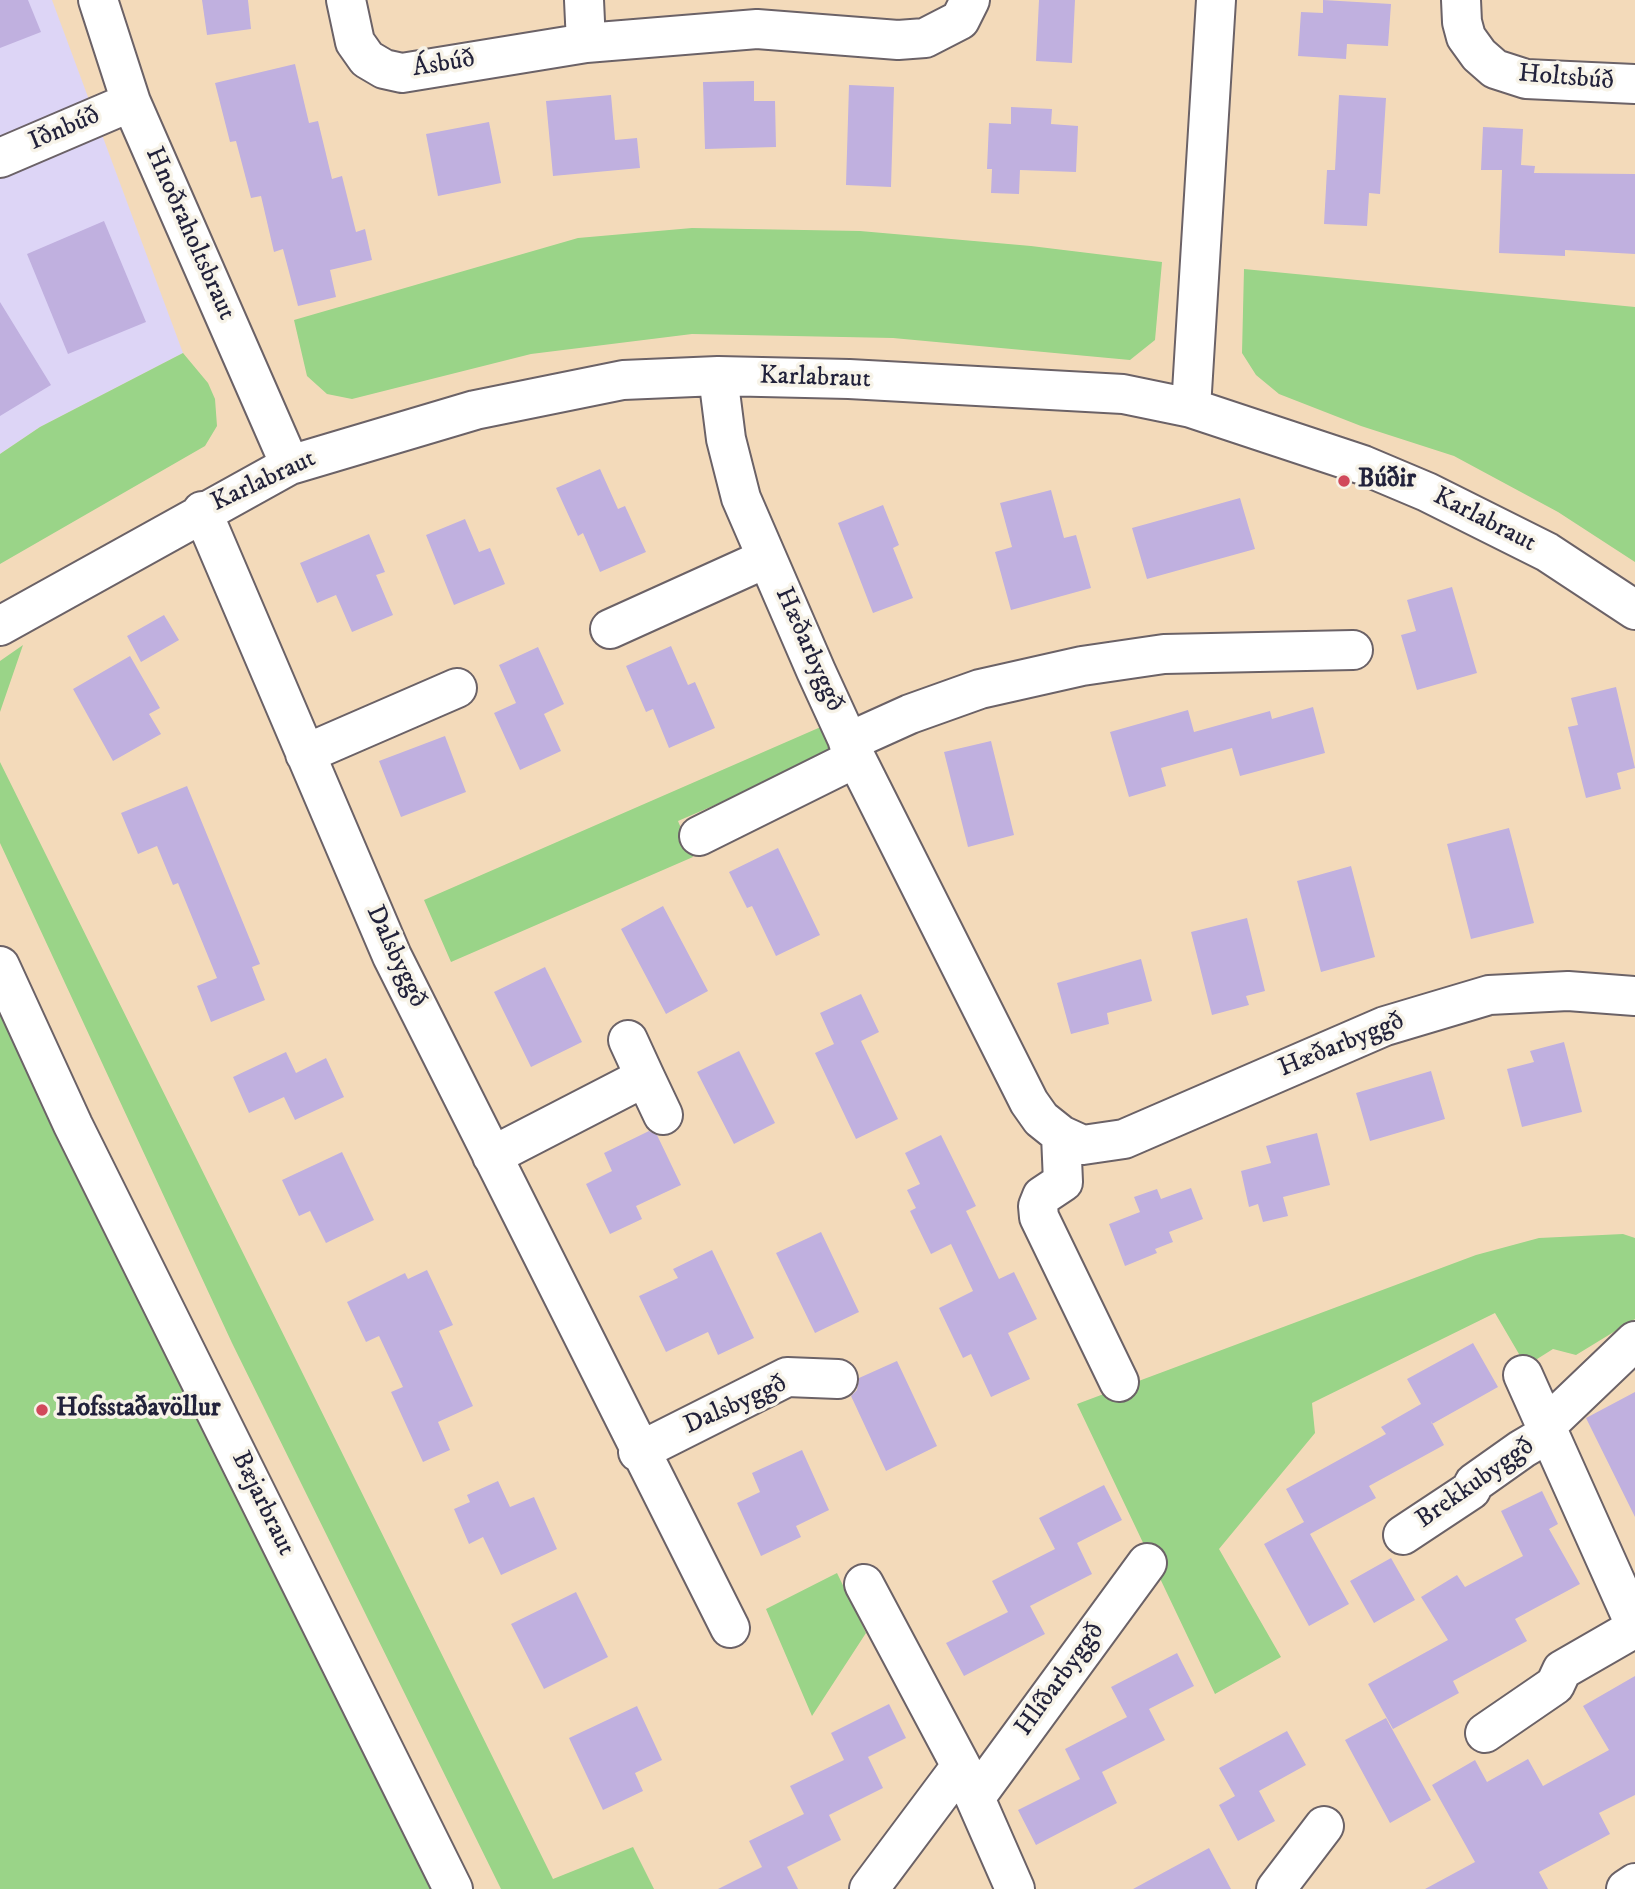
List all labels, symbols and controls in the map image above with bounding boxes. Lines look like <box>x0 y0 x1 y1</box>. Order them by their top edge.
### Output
street label: Ásbúð <box>411 45 477 85</box>
street label: Holtsbúð <box>1517 59 1615 99</box>
street label: Iðnbúð <box>25 101 105 159</box>
street label: Hnoðraholtsbraut <box>137 143 241 325</box>
street label: Karlabraut <box>759 361 871 397</box>
street label: Karlabraut <box>207 444 321 520</box>
place label: Búðir <box>1358 465 1416 497</box>
marker: Búðir <box>1336 473 1352 489</box>
street label: Karlabraut <box>1427 482 1541 560</box>
street label: Hæðarbyggð <box>767 583 849 717</box>
street label: Dalsbyggð <box>358 901 432 1013</box>
street label: Hæðarbyggð <box>1275 1007 1409 1085</box>
street label: Dalsbyggð <box>680 1369 792 1443</box>
place label: Hofsstaðavöllur <box>56 1394 220 1426</box>
marker: Hofsstaðavöllur <box>34 1402 50 1418</box>
street label: Brekkubyggð <box>1411 1432 1541 1536</box>
street label: Bæjarbraut <box>223 1447 301 1561</box>
street label: Hlíðarbyggð <box>1009 1617 1113 1743</box>

